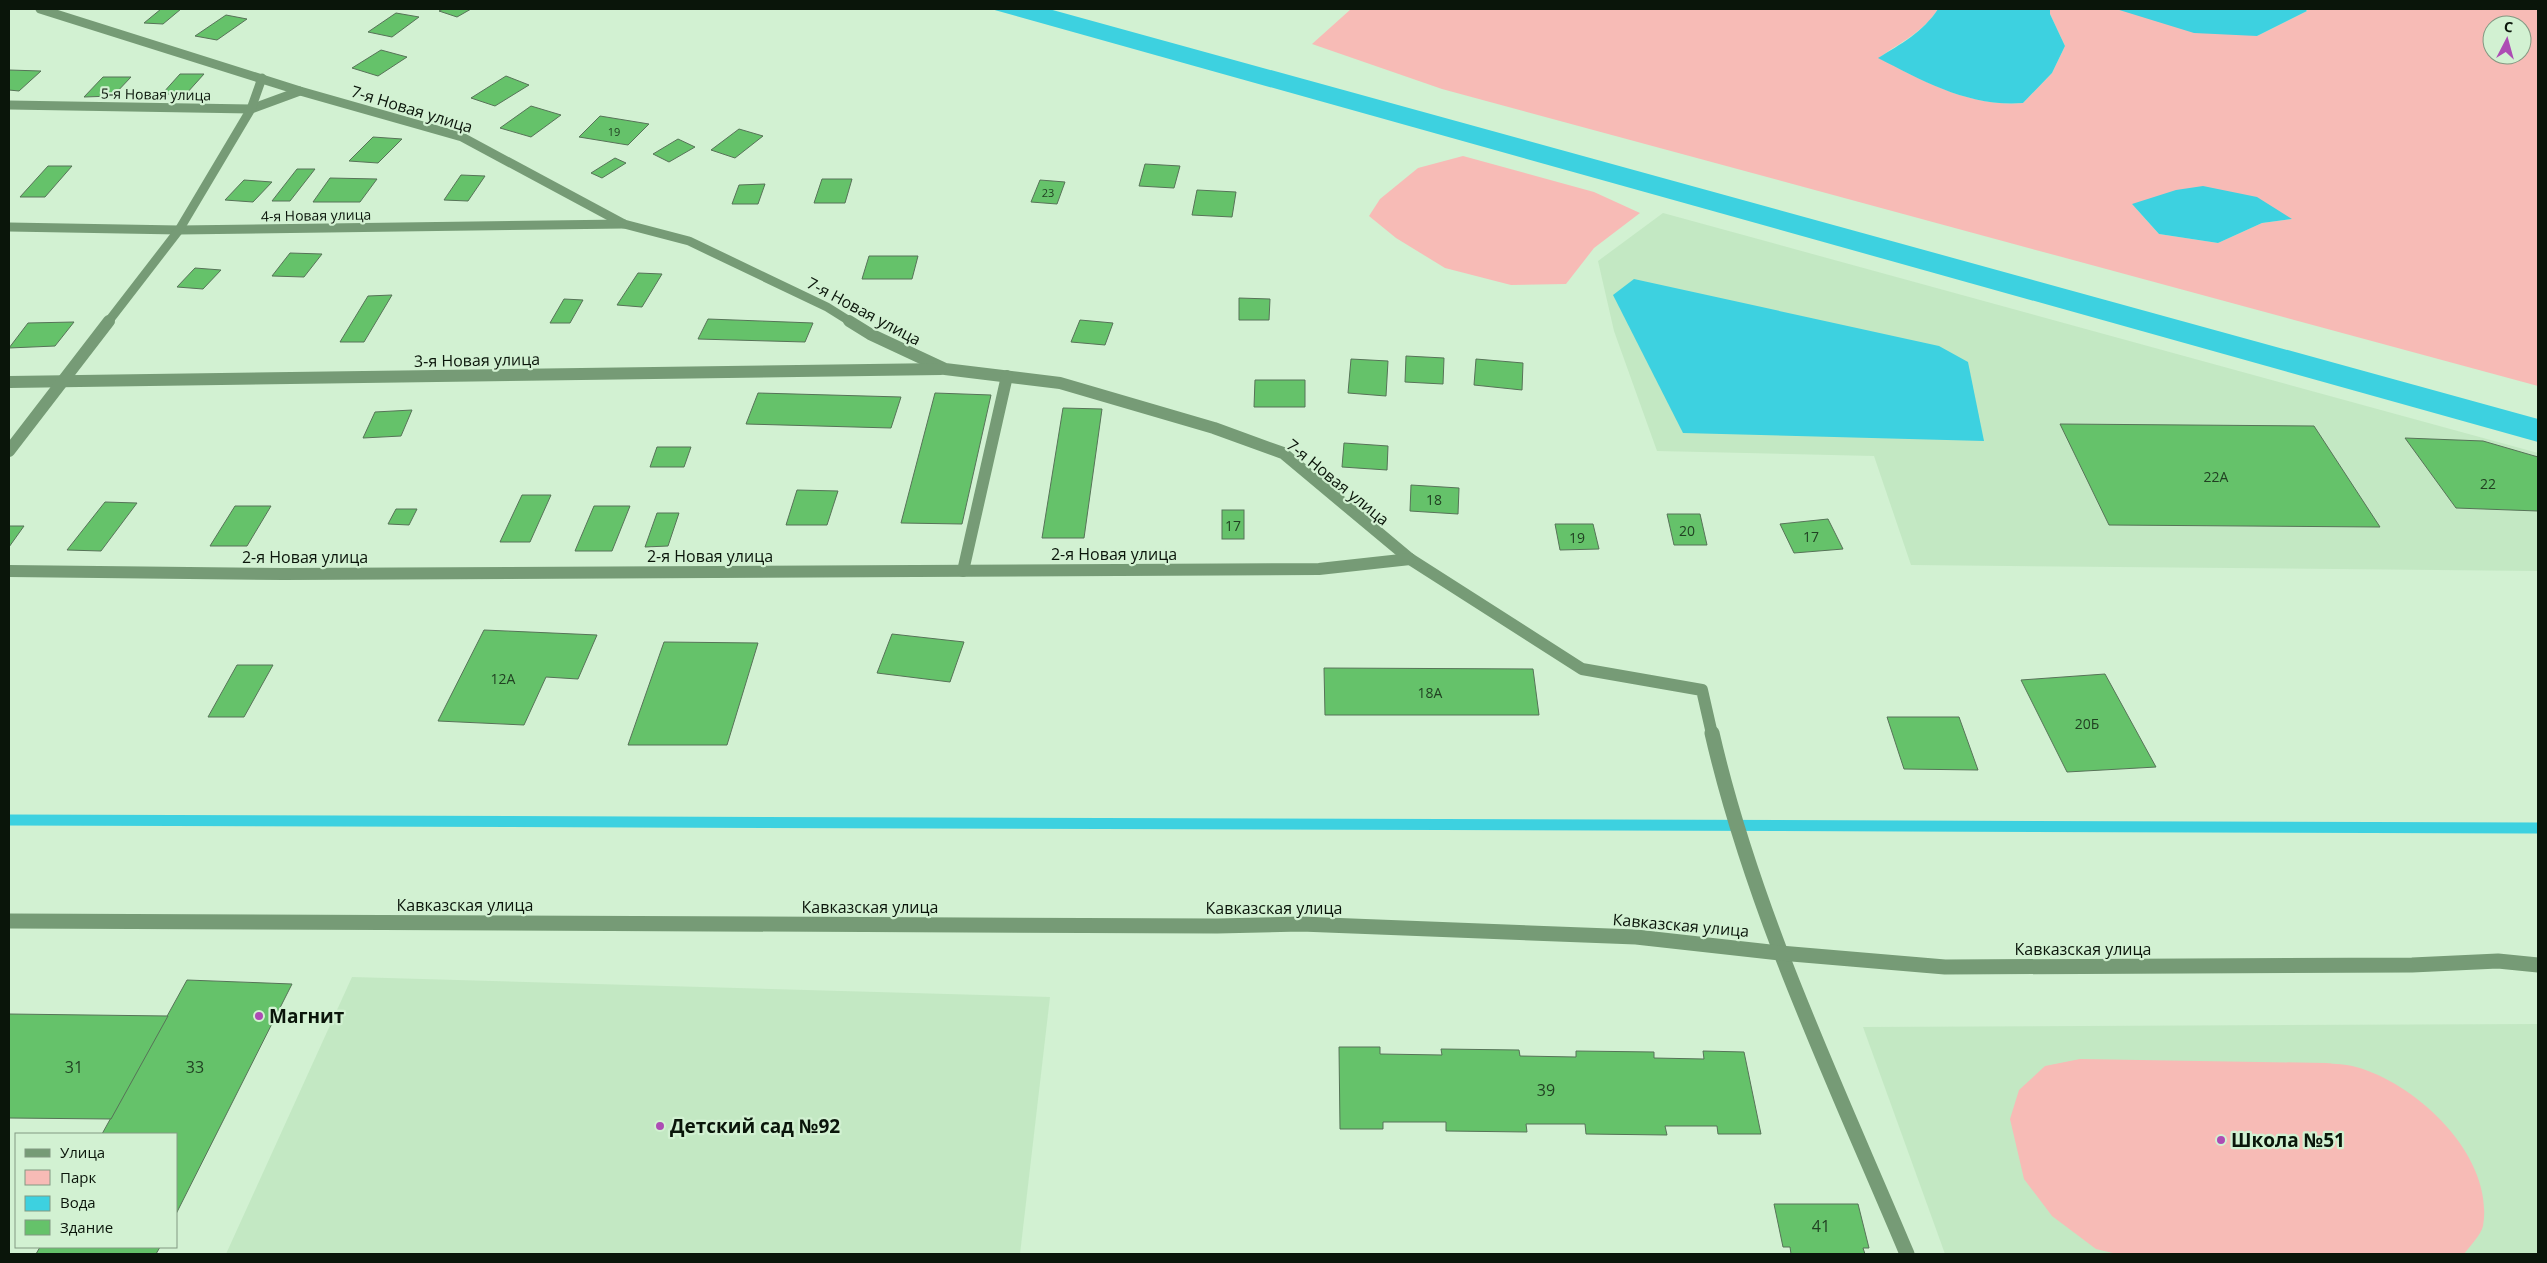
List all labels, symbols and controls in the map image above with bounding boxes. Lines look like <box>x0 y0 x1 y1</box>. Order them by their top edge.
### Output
north arrow <box>2482 15 2532 65</box>
text: С <box>2503 17 2514 36</box>
street label: 7-я Новая улица <box>348 80 476 138</box>
street label: 5-я Новая улица <box>101 84 211 104</box>
house number: 19 <box>608 124 620 139</box>
house number: 23 <box>1042 185 1054 200</box>
street label: 4-я Новая улица <box>261 205 371 225</box>
street label: 7-я Новая улица <box>803 272 925 350</box>
street label: 3-я Новая улица <box>414 348 540 372</box>
street label: 7-я Новая улица <box>1282 434 1394 530</box>
house number: 22А <box>2204 467 2229 486</box>
house number: 22 <box>2480 474 2496 493</box>
house number: 18 <box>1426 490 1442 509</box>
house number: 17 <box>1225 516 1241 535</box>
house number: 20 <box>1679 521 1695 540</box>
house number: 17 <box>1803 527 1819 546</box>
house number: 19 <box>1569 528 1585 547</box>
street label: 2-я Новая улица <box>1051 543 1177 565</box>
street label: 2-я Новая улица <box>647 545 773 567</box>
street label: 2-я Новая улица <box>242 546 368 568</box>
house number: 12А <box>491 669 516 688</box>
house number: 18А <box>1418 683 1443 702</box>
house number: 20Б <box>2075 714 2099 733</box>
street label: Кавказская улица <box>397 894 533 916</box>
street label: Кавказская улица <box>802 896 938 918</box>
street label: Кавказская улица <box>1206 897 1342 919</box>
street label: Кавказская улица <box>1612 908 1750 942</box>
street label: Кавказская улица <box>2015 938 2151 960</box>
place label: Магнит <box>269 1003 345 1029</box>
marker: Магнит <box>253 1010 265 1022</box>
house number: 31 <box>65 1056 83 1078</box>
house number: 33 <box>186 1056 204 1078</box>
house number: 39 <box>1537 1079 1555 1101</box>
place label: Детский сад №92 <box>670 1113 840 1139</box>
marker: Детский сад №92 <box>654 1120 666 1132</box>
place label: Школа №51 <box>2231 1127 2345 1153</box>
legend <box>15 1133 178 1248</box>
marker: Школа №51 <box>2215 1134 2227 1146</box>
text: Улица <box>60 1142 105 1162</box>
text: Парк <box>60 1167 96 1187</box>
text: Вода <box>60 1192 96 1212</box>
house number: 41 <box>1812 1215 1830 1237</box>
text: Здание <box>60 1217 113 1237</box>

